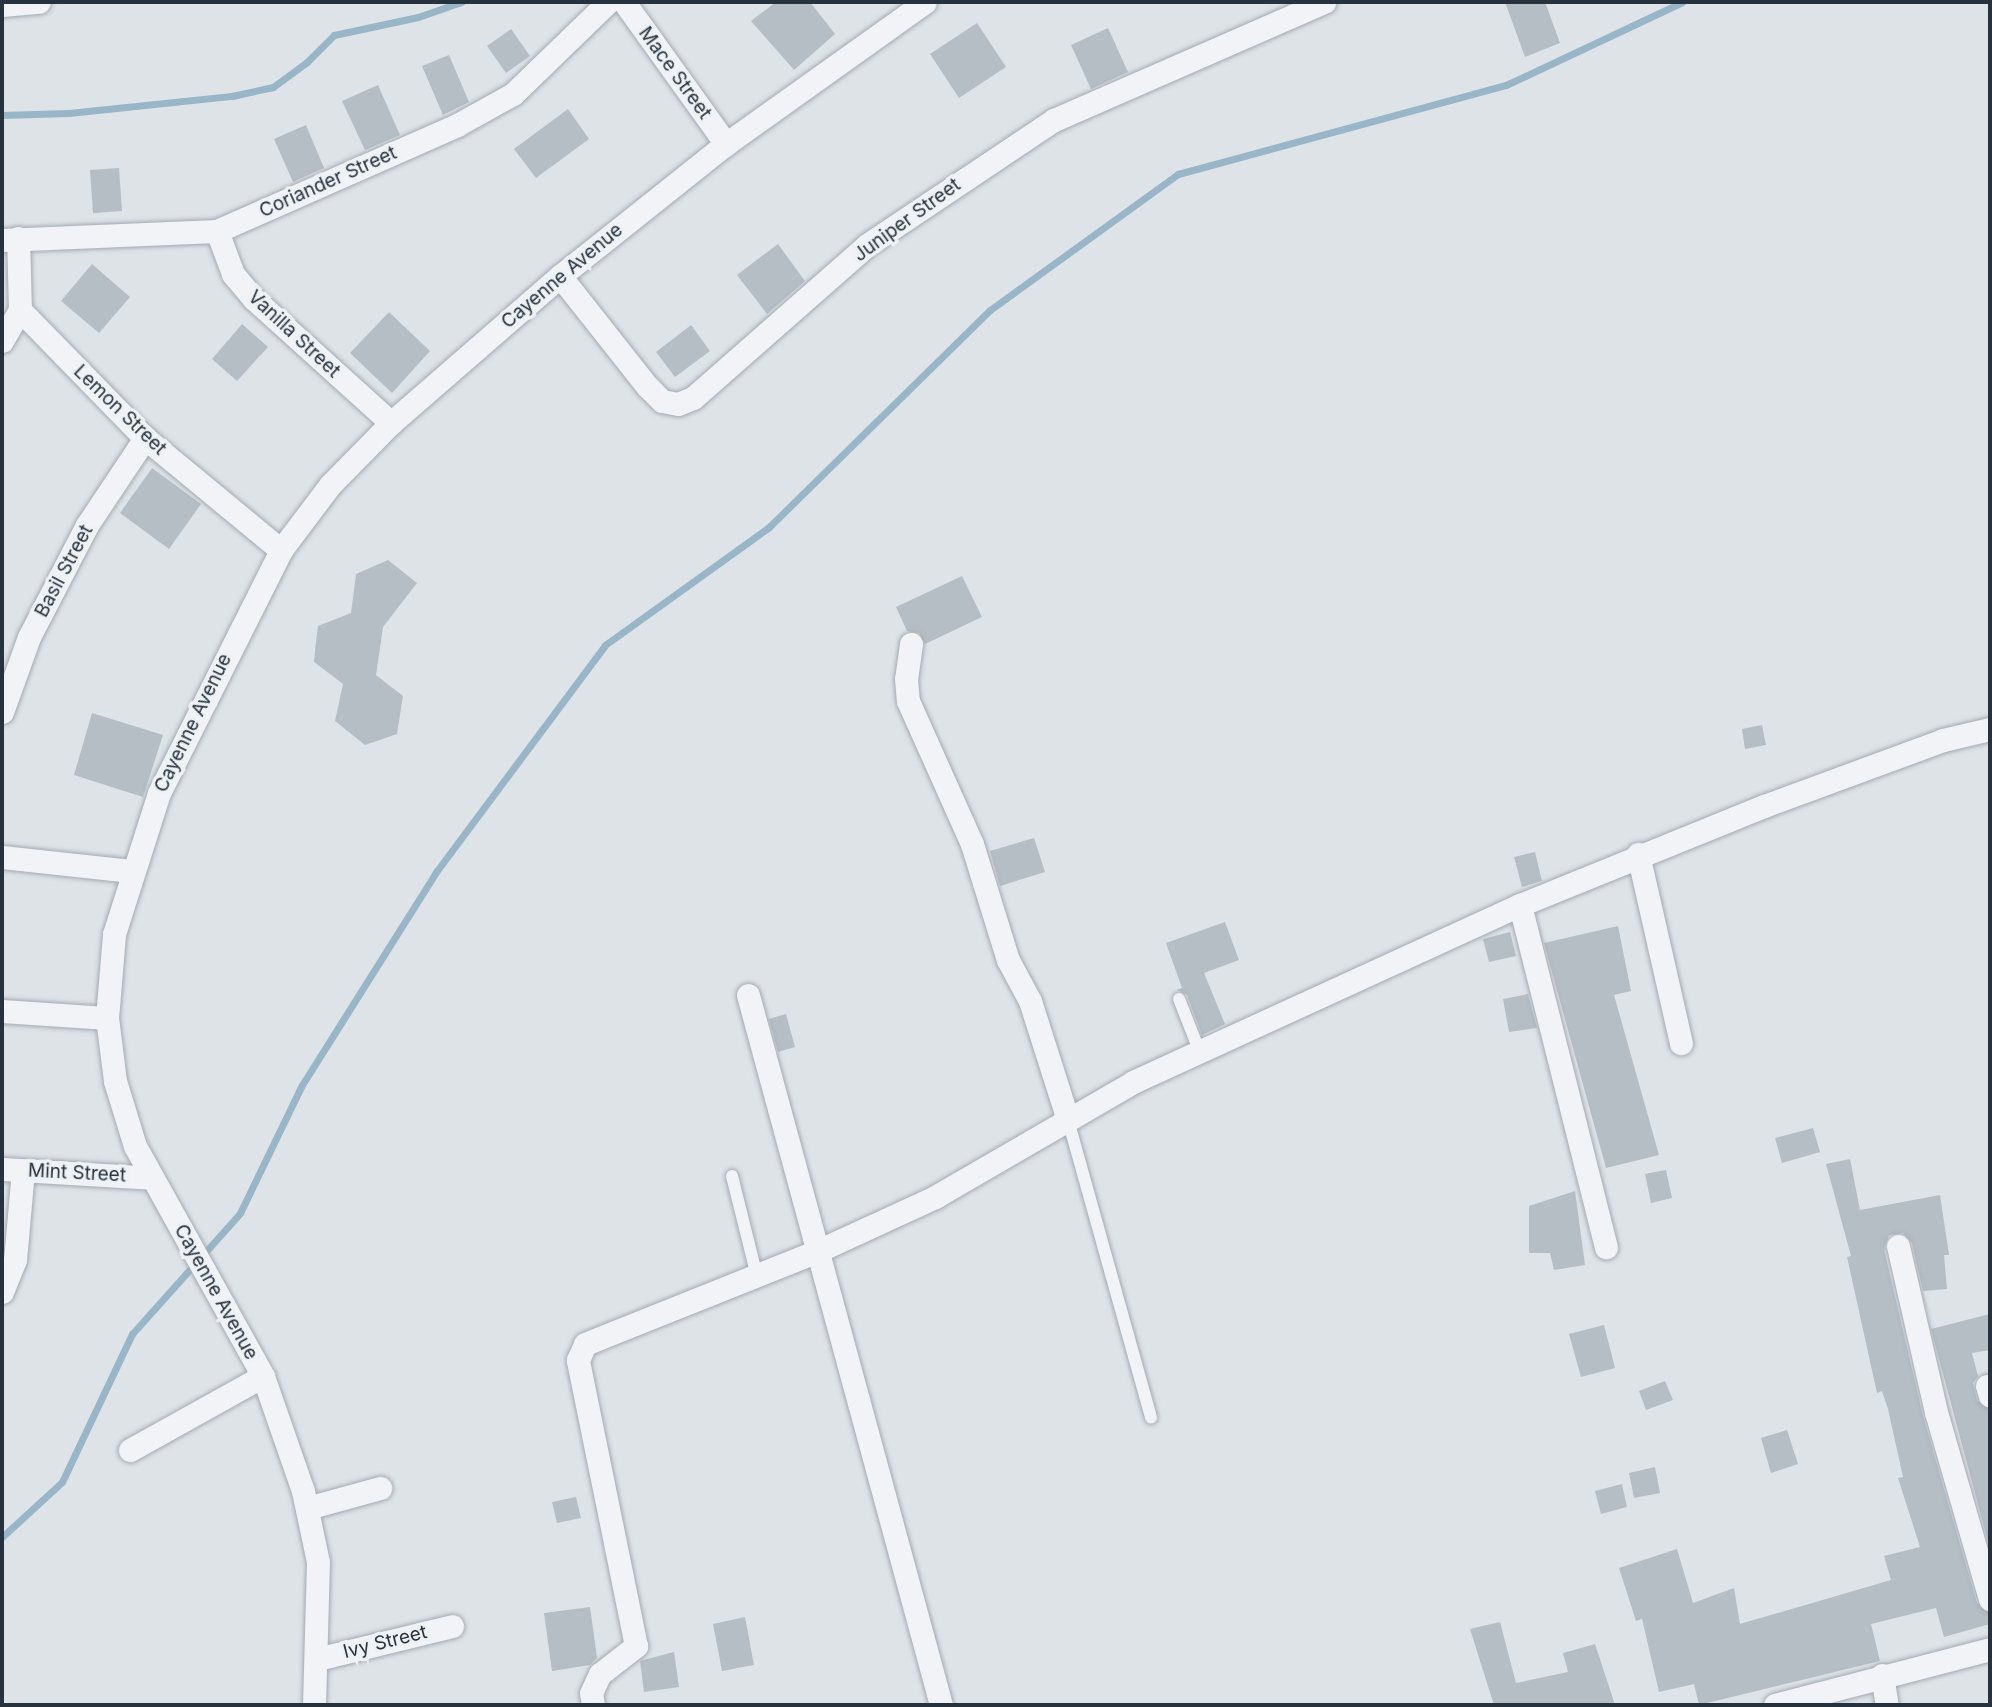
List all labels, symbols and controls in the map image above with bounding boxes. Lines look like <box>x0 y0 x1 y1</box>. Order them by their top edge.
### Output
street label: Mace Street <box>634 22 716 124</box>
street label: Coriander Street <box>256 141 400 223</box>
street label: Juniper Street <box>849 174 965 266</box>
street label: Cayenne Avenue <box>497 219 627 333</box>
street label: Vanilla Street <box>243 286 345 382</box>
street label: Lemon Street <box>69 360 171 460</box>
street label: Basil Street <box>30 521 98 621</box>
street label: Cayenne Avenue <box>150 650 236 796</box>
street label: Mint Street <box>27 1159 127 1187</box>
street label: Cayenne Avenue <box>169 1220 263 1364</box>
street label: Ivy Street <box>341 1621 429 1663</box>

